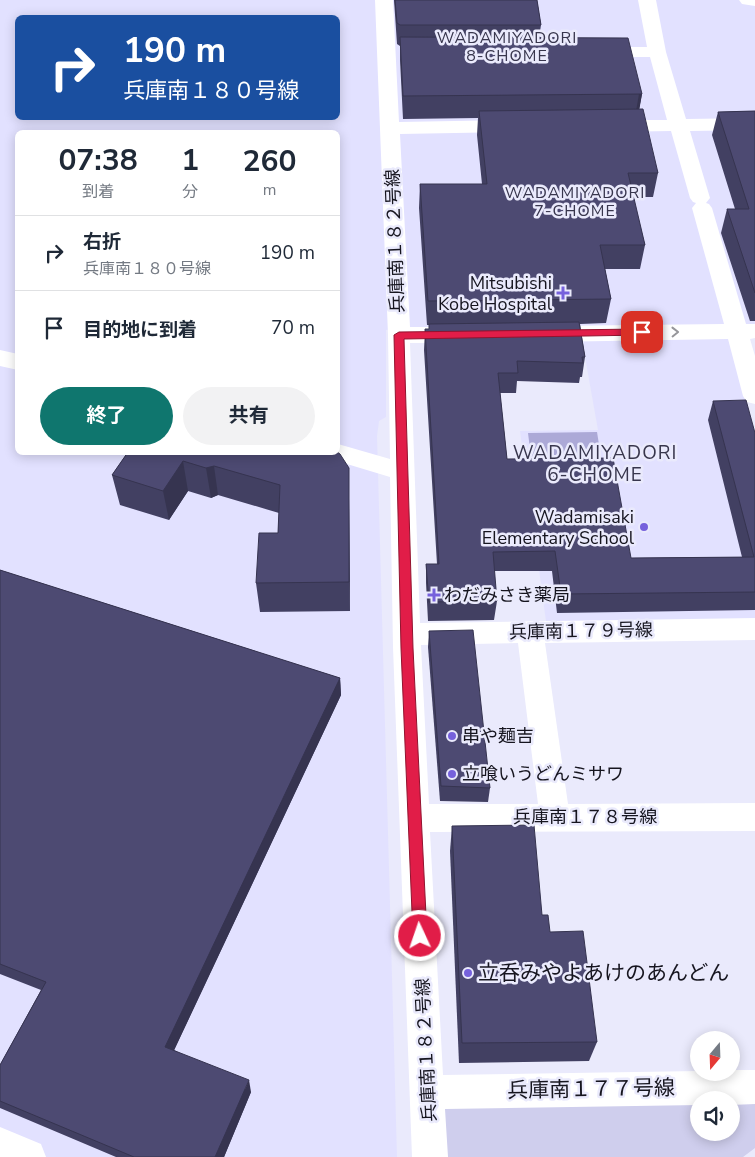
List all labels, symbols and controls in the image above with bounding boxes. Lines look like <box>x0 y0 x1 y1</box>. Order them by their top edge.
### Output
text: 190 m <box>123 27 226 74</box>
district label: WADAMIYADORI 8-CHOME <box>437 27 577 67</box>
icon: right <box>40 35 105 100</box>
text: 兵庫南１８０号線 <box>123 76 299 106</box>
text: 07:38 <box>58 140 138 181</box>
text: 1 <box>181 140 199 181</box>
text: 260 <box>243 141 297 182</box>
street label: 兵庫南１８２号線 <box>380 169 410 313</box>
text: m <box>263 179 276 201</box>
text: 到着 <box>82 181 114 203</box>
text: 分 <box>182 181 198 203</box>
district label: WADAMIYADORI 7-CHOME <box>505 182 645 222</box>
text: 右折 <box>83 229 121 255</box>
icon: right <box>40 239 68 267</box>
text: 190 m <box>260 240 315 266</box>
text: 兵庫南１８０号線 <box>83 258 211 280</box>
place label: Mitsubishi Kobe Hospital <box>438 271 553 316</box>
marker: Mitsubishi Kobe Hospital <box>556 286 570 300</box>
pin <box>621 311 663 353</box>
icon: arrive <box>40 314 68 342</box>
text: 70 m <box>271 315 315 341</box>
text: 目的地に到着 <box>83 317 197 343</box>
icon: arrive <box>628 318 656 346</box>
one-way arrow <box>672 327 679 337</box>
button: 終了 <box>40 387 173 445</box>
button: 共有 <box>183 387 315 445</box>
district label: WADAMIYADORI 6-CHOME <box>513 440 677 488</box>
place label: Wadamisaki Elementary School <box>482 505 635 550</box>
marker: Wadamisaki Elementary School <box>638 521 650 533</box>
place label: わだみさき薬局 <box>444 583 570 607</box>
marker: わだみさき薬局 <box>428 589 440 601</box>
street label: 兵庫南１７９号線 <box>509 618 653 644</box>
place label: 串や麺吉 <box>462 724 534 748</box>
marker: 串や麺吉 <box>446 730 458 742</box>
place label: 立喰いうどんミサワ <box>462 762 624 786</box>
marker: 立喰いうどんミサワ <box>446 768 458 780</box>
street label: 兵庫南１７８号線 <box>513 805 657 829</box>
position arrow <box>393 909 445 961</box>
place label: 立呑みやよあけのあんどん <box>478 959 729 987</box>
marker: 立呑みやよあけのあんどん <box>462 967 474 979</box>
street label: 兵庫南１８２号線 <box>410 977 442 1123</box>
north arrow <box>690 1031 740 1081</box>
map controls <box>690 1031 740 1141</box>
street label: 兵庫南１７７号線 <box>507 1074 675 1104</box>
button: sound <box>690 1091 740 1141</box>

